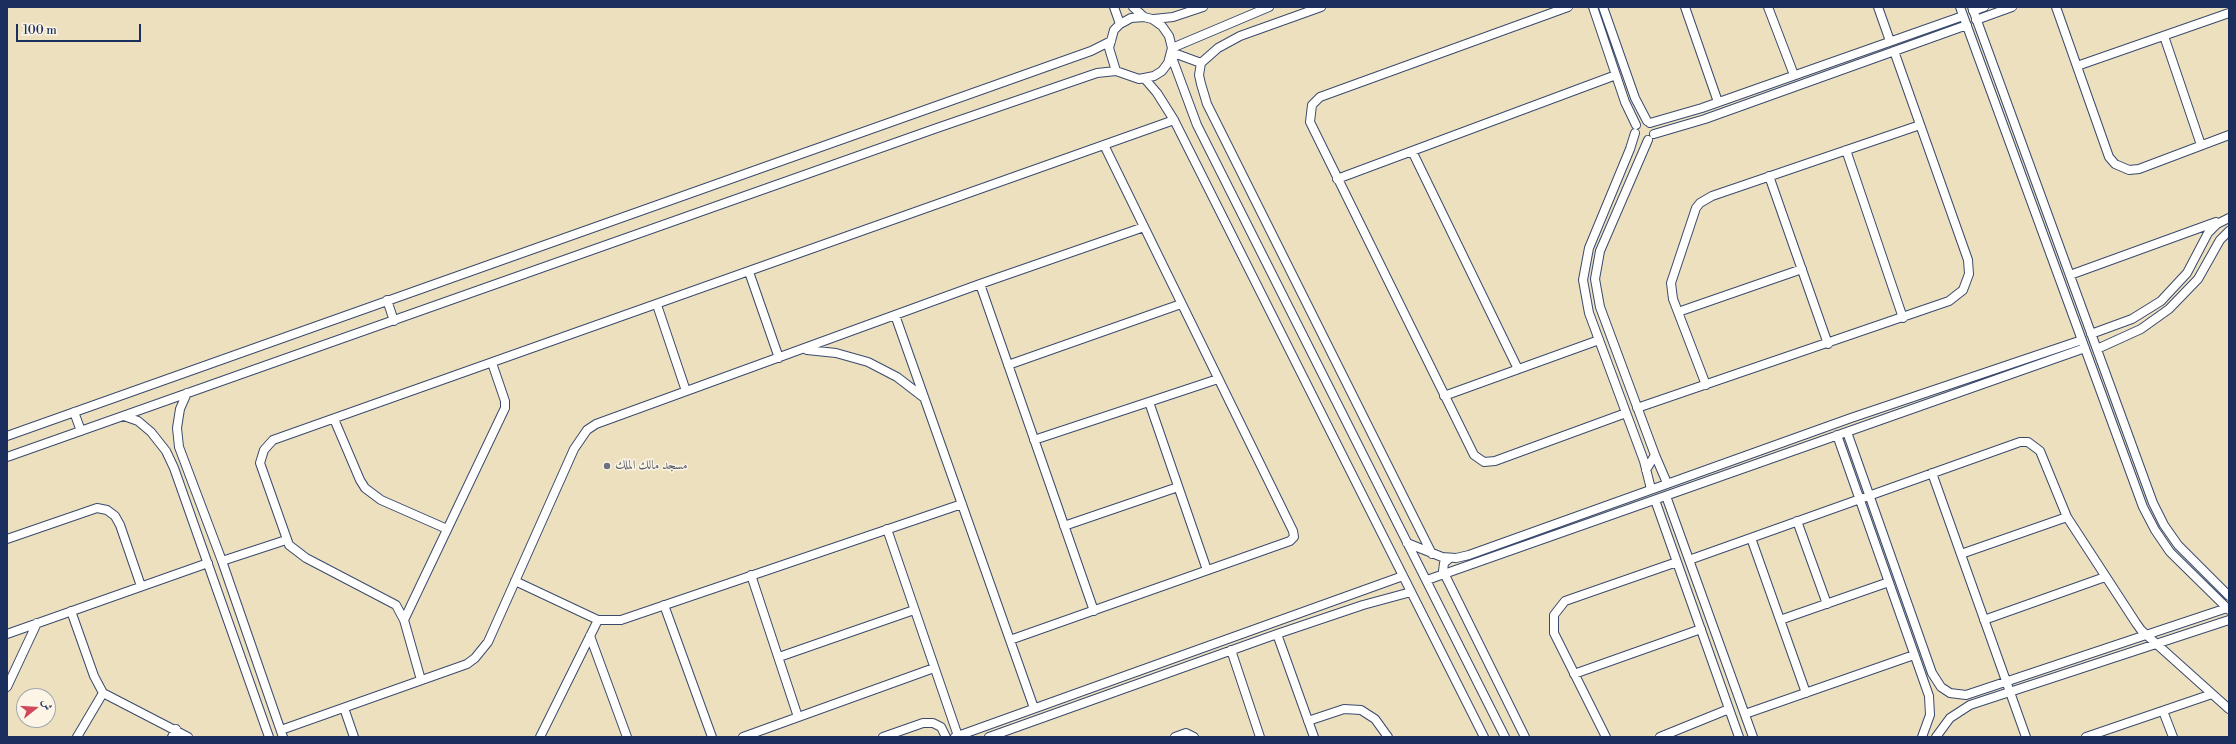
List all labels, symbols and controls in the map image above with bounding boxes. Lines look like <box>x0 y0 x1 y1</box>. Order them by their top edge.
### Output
scale bar <box>18 16 143 42</box>
text: 100 m <box>23 23 57 38</box>
place label: مسجد مالك الملك <box>615 458 688 474</box>
marker: مسجد مالك الملك <box>602 461 612 471</box>
north arrow <box>16 688 56 728</box>
text: ش <box>38 698 55 712</box>

